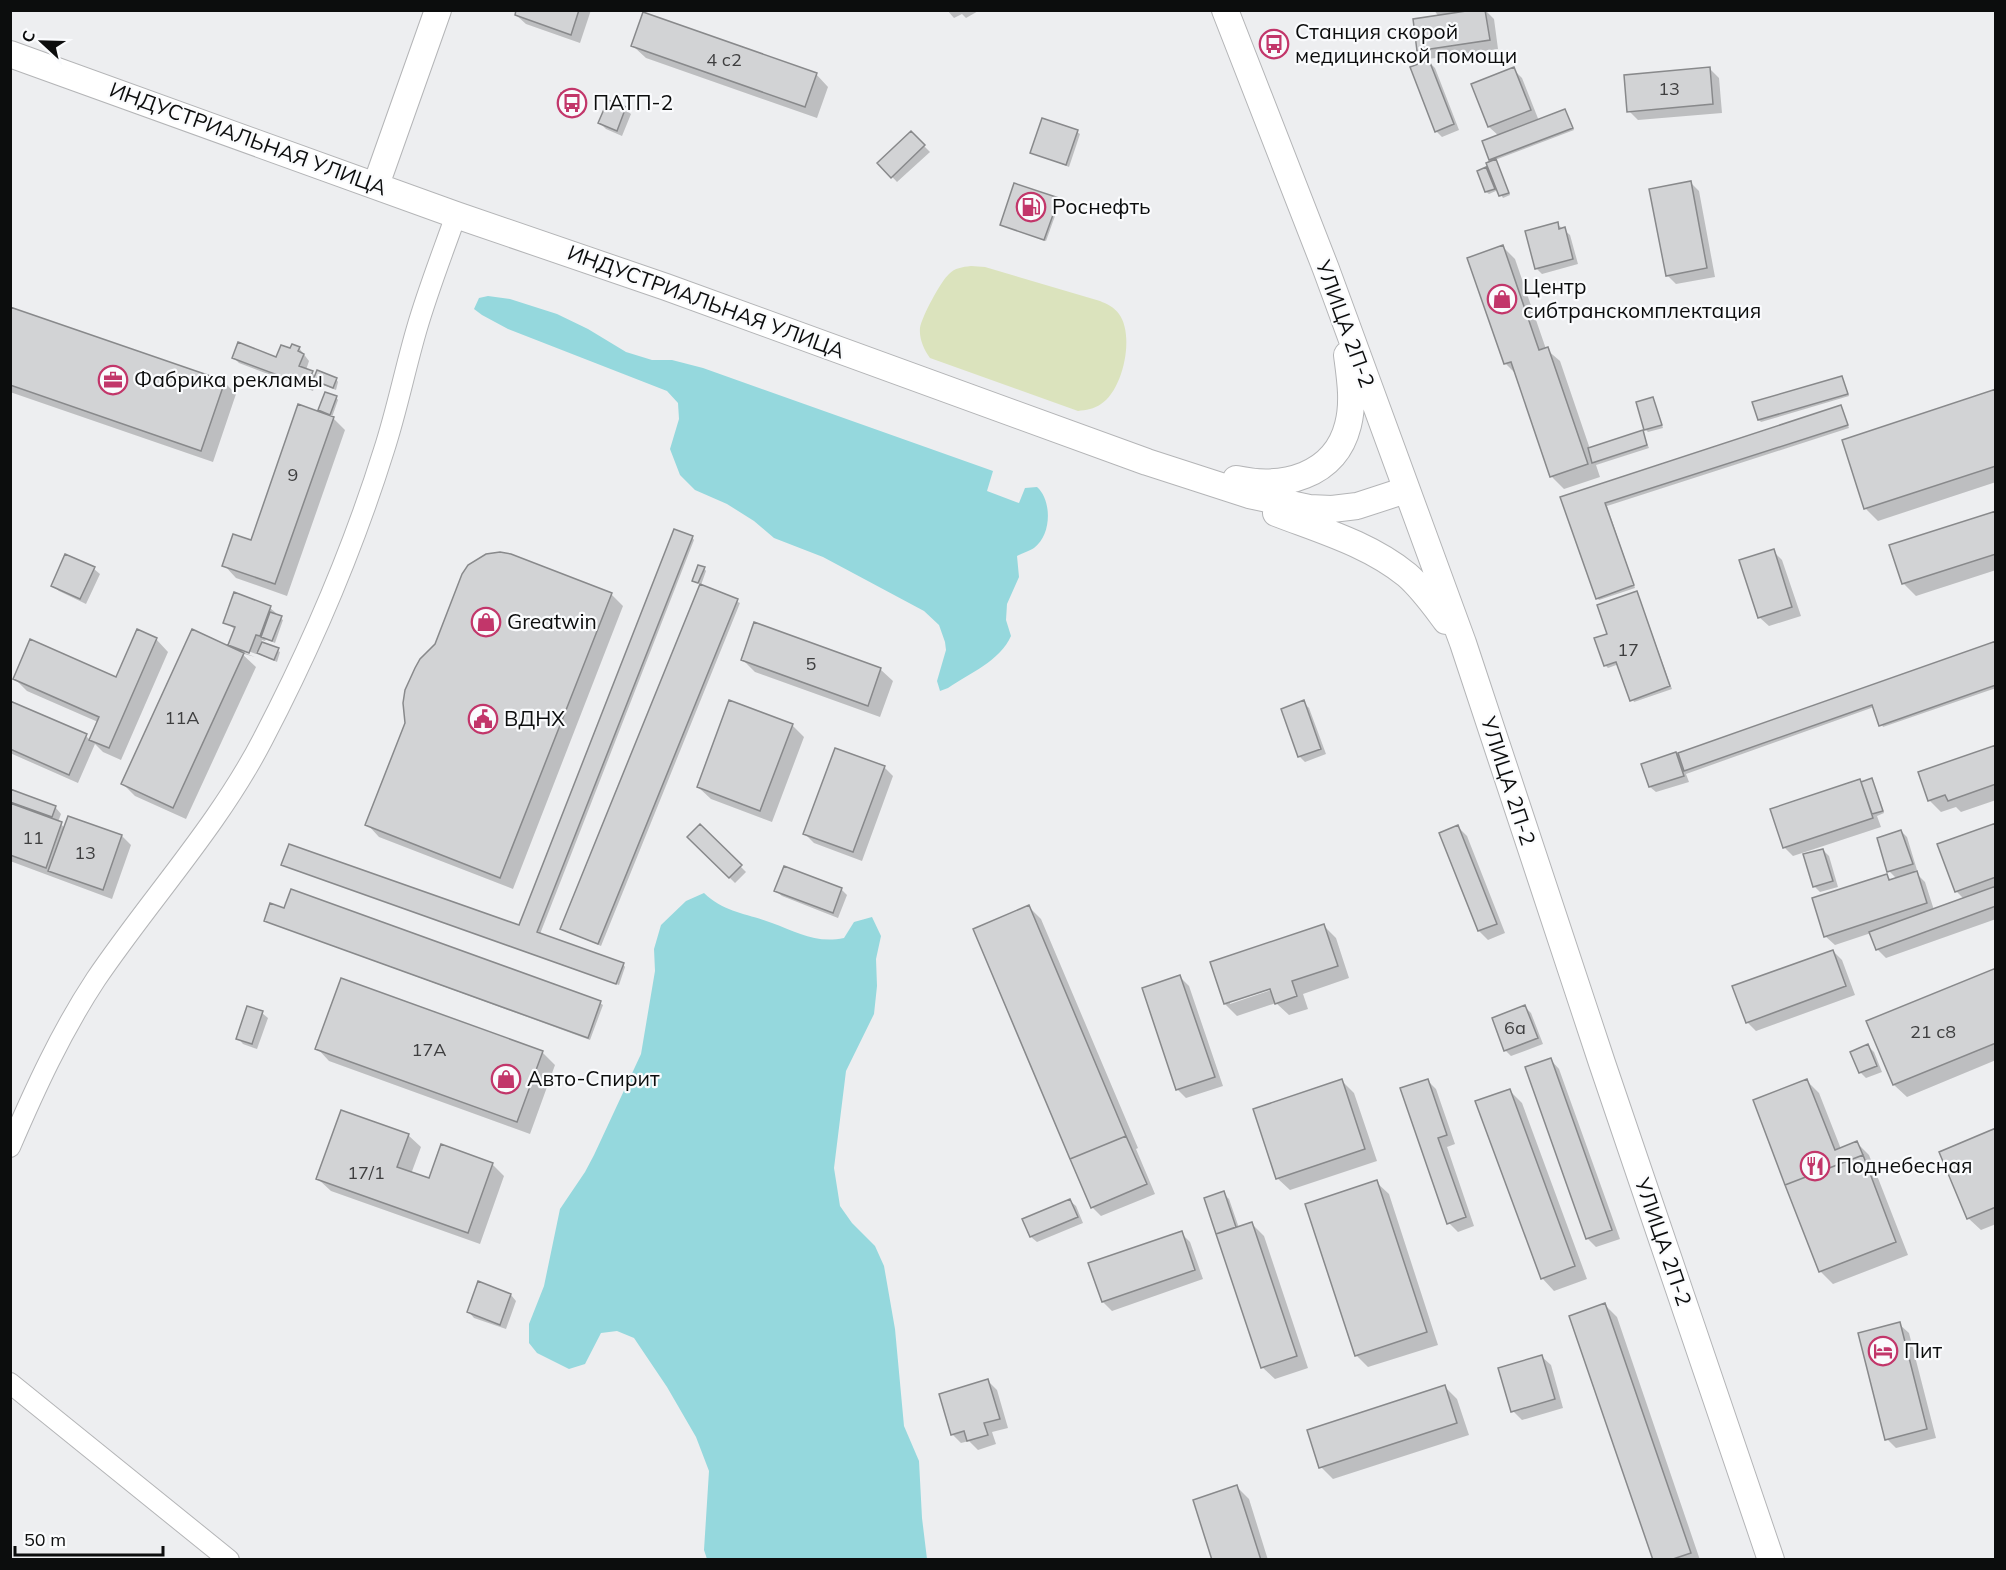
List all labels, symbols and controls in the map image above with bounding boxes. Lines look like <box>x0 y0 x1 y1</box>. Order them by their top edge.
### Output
north arrow <box>12 12 72 72</box>
place label: Станция скорой медицинской помощи <box>1295 18 1517 68</box>
text: С <box>17 28 39 45</box>
bus stop icon: Станция скорой медицинской помощи <box>1258 28 1290 60</box>
house number: 4 с2 <box>706 48 742 71</box>
street label: ИНДУСТРИАЛЬНАЯ УЛИЦА <box>106 76 391 201</box>
house number: 13 <box>1658 77 1680 100</box>
bus stop icon: ПАТП-2 <box>556 87 588 119</box>
place label: ПАТП-2 <box>593 89 673 115</box>
fuel station icon: Роснефть <box>1015 191 1047 223</box>
place label: Роснефть <box>1052 193 1151 219</box>
street label: ИНДУСТРИАЛЬНАЯ УЛИЦА <box>564 239 849 364</box>
street label: УЛИЦА 2П-2 <box>1311 255 1381 391</box>
place label: Центр сибтранскомплектация <box>1523 273 1761 323</box>
shop icon: Центр сибтранскомплектация <box>1486 283 1518 315</box>
office icon: Фабрика рекламы <box>97 364 129 396</box>
place label: Фабрика рекламы <box>134 366 323 392</box>
house number: 9 <box>288 463 298 486</box>
shop icon: Greatwin <box>470 606 502 638</box>
place label: Greatwin <box>507 608 597 634</box>
house number: 17 <box>1617 638 1639 661</box>
house number: 5 <box>806 652 817 675</box>
public building icon: ВДНХ <box>467 703 499 735</box>
place label: ВДНХ <box>504 705 565 731</box>
house number: 11А <box>165 706 199 729</box>
street label: УЛИЦА 2П-2 <box>1476 712 1542 848</box>
house number: 11 <box>22 826 44 849</box>
house number: 13 <box>74 841 96 864</box>
house number: 6а <box>1504 1016 1526 1039</box>
house number: 21 с8 <box>1910 1020 1956 1043</box>
house number: 17А <box>412 1038 446 1061</box>
shop icon: Авто-Спирит <box>490 1063 522 1095</box>
place label: Авто-Спирит <box>527 1065 660 1091</box>
restaurant icon: Поднебесная <box>1799 1150 1831 1182</box>
place label: Поднебесная <box>1836 1152 1973 1178</box>
house number: 17/1 <box>347 1161 385 1184</box>
street label: УЛИЦА 2П-2 <box>1630 1173 1698 1309</box>
hotel icon: Пит <box>1867 1335 1899 1367</box>
place label: Пит <box>1904 1337 1943 1363</box>
scale bar <box>15 1519 164 1557</box>
text: 50 m <box>24 1528 66 1551</box>

